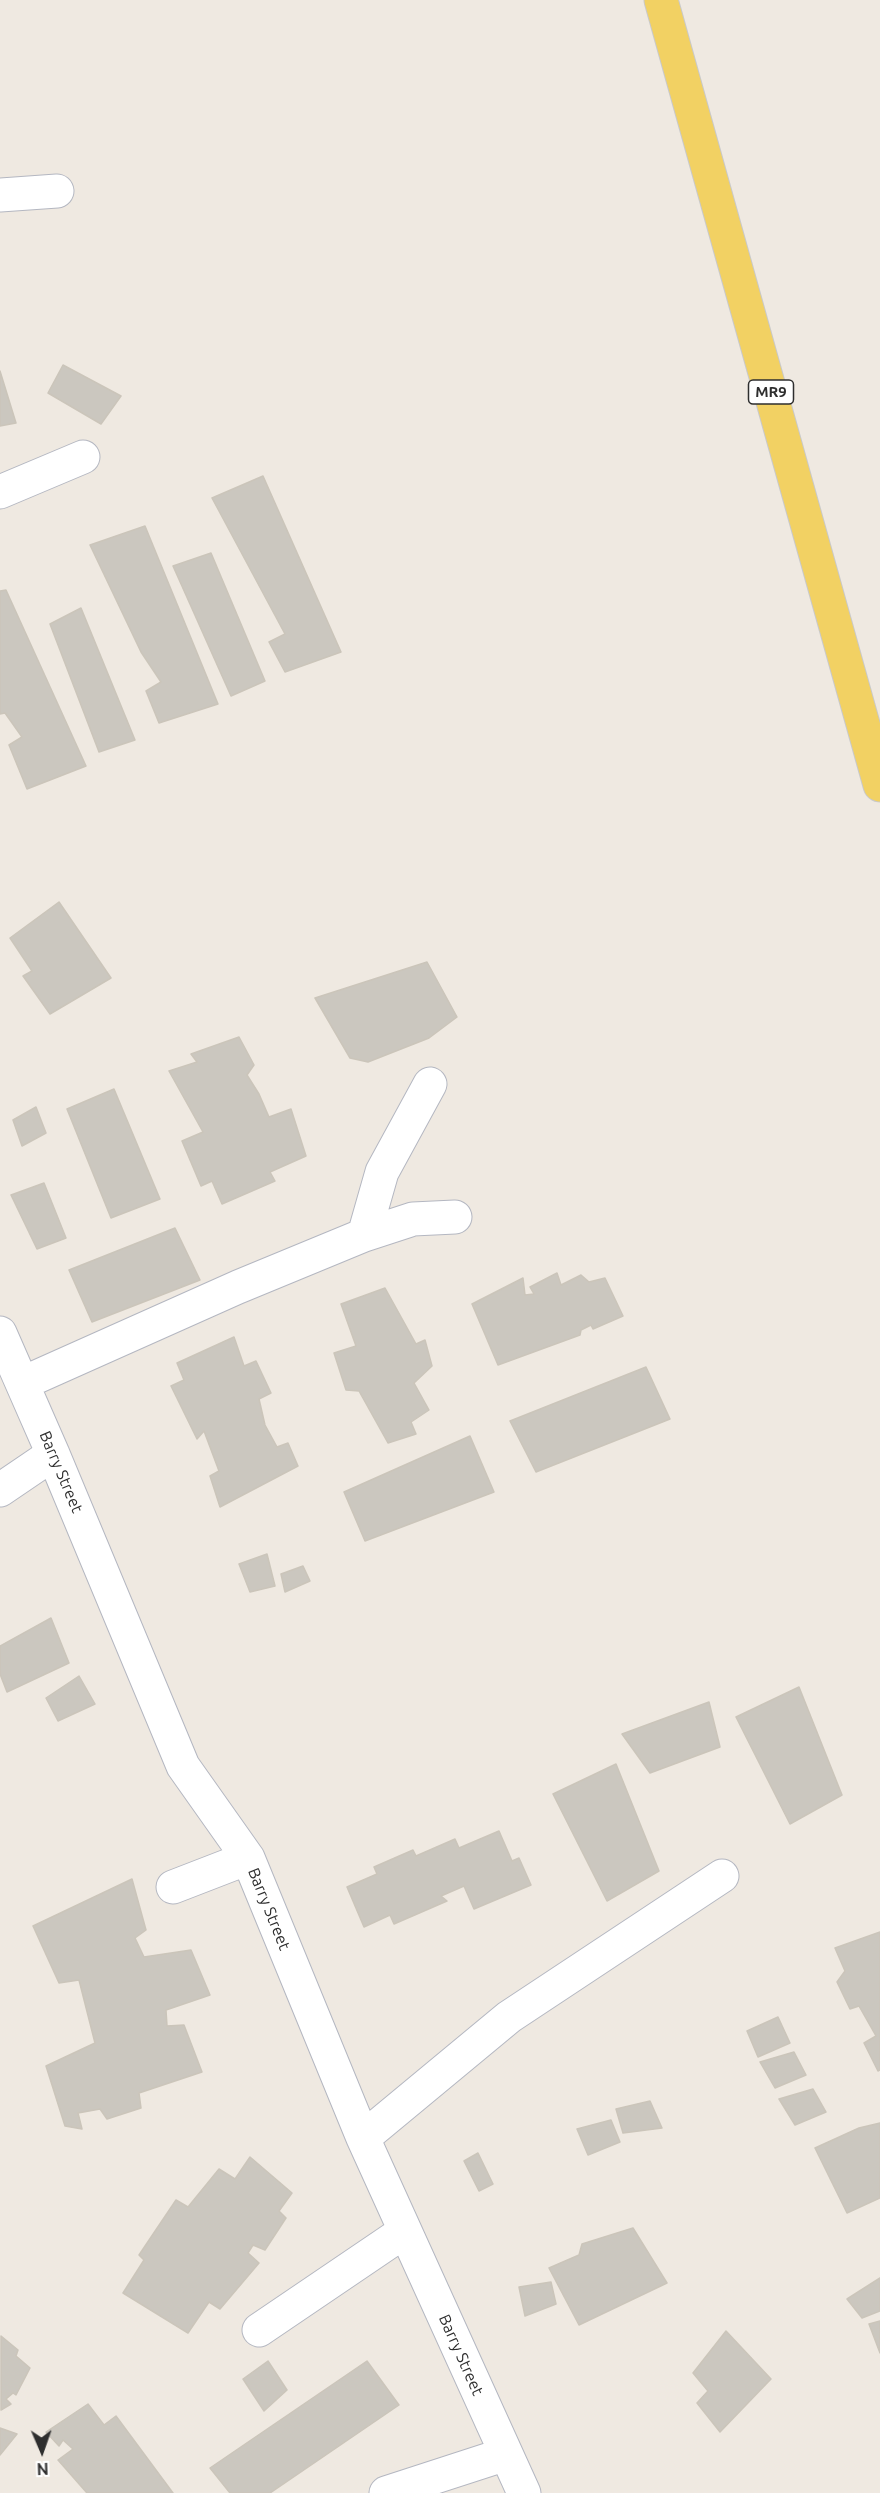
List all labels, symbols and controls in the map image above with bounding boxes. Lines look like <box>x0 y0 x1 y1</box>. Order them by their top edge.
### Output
road number: MR9 <box>748 380 794 404</box>
street label: Barry Street <box>35 1428 87 1516</box>
street label: Barry Street <box>244 1865 294 1953</box>
street label: Barry Street <box>435 2311 487 2399</box>
north arrow <box>12 2421 72 2481</box>
text: N <box>36 2460 49 2478</box>

